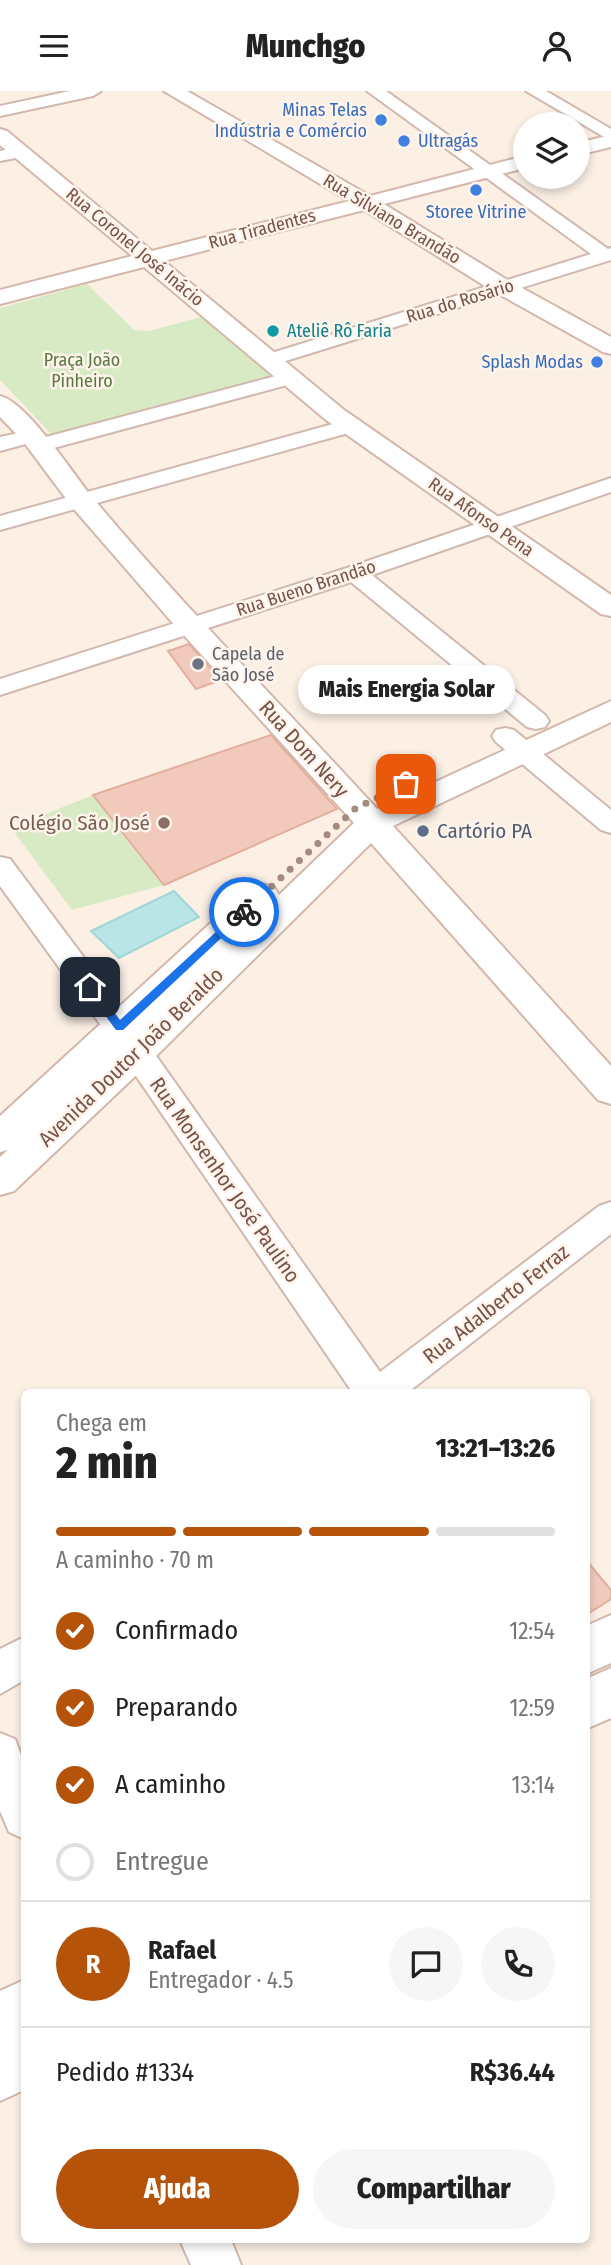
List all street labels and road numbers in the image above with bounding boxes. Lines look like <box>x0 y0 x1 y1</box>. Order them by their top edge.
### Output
street label: Rua Silviano Brandão <box>319 169 465 269</box>
street label: Rua Coronel José Inácio <box>62 183 208 311</box>
street label: Rua Tiradentes <box>206 204 318 254</box>
street label: Rua do Rosário <box>404 274 516 328</box>
street label: Rua Afonso Pena <box>424 473 538 562</box>
street label: Rua Bueno Brandão <box>233 555 379 621</box>
street label: Rua Dom Nery <box>254 695 355 803</box>
street label: Avenida Doutor João Beraldo <box>33 962 229 1152</box>
street label: Rua Monsenhor José Paulino <box>144 1072 306 1288</box>
street label: Rua Adalberto Ferraz <box>418 1239 574 1369</box>

